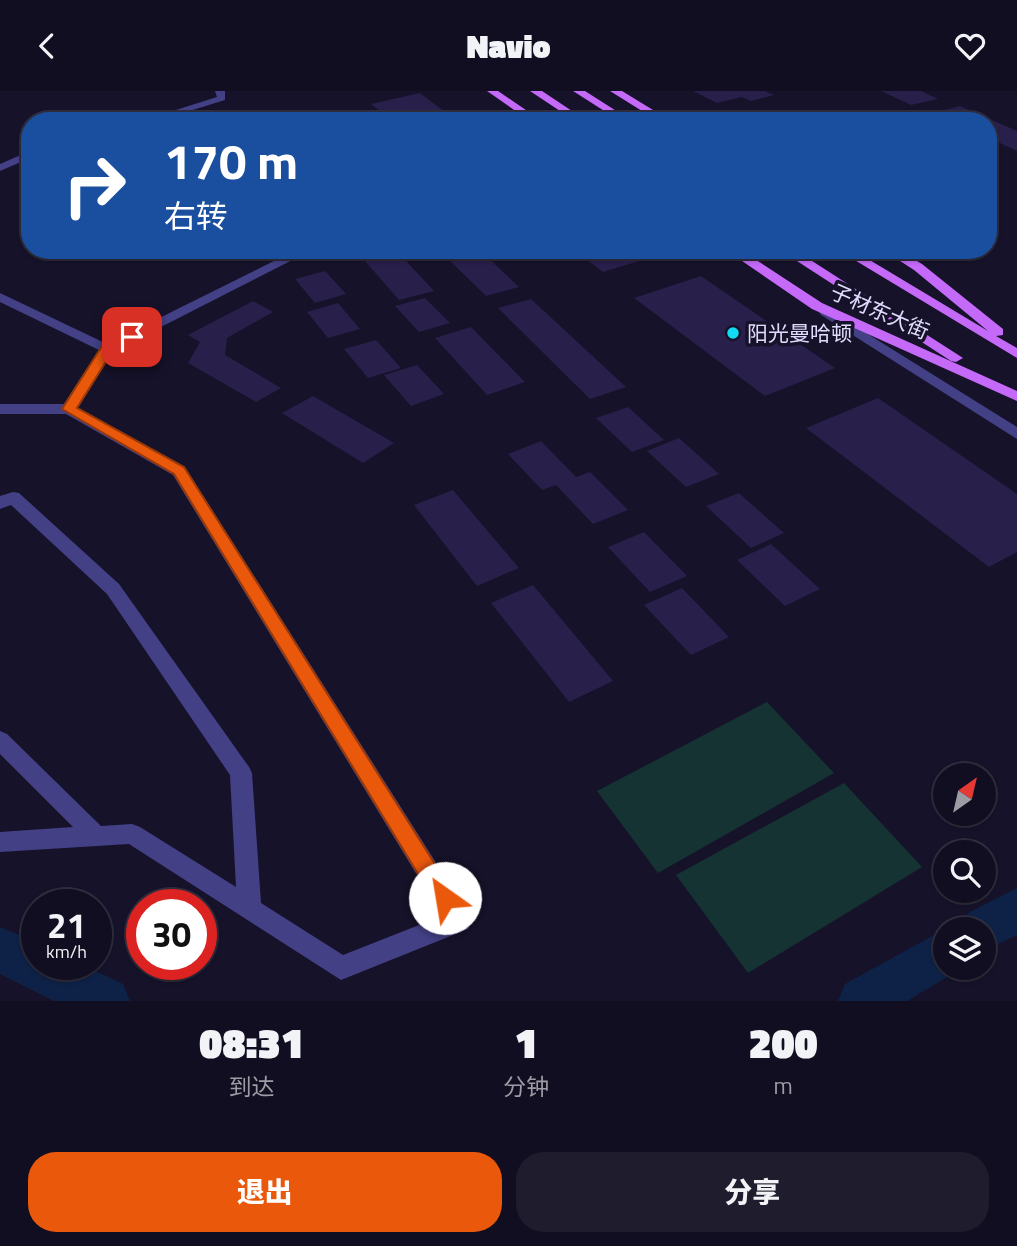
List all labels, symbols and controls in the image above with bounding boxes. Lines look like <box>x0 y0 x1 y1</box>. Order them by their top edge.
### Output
text: Navio <box>467 22 550 70</box>
icon: back <box>28 27 66 65</box>
icon: heart <box>951 27 989 65</box>
text: 170 m <box>164 123 298 198</box>
icon: right <box>49 140 140 231</box>
text: 右转 <box>164 192 228 240</box>
street label: 子材东大街 <box>826 275 934 347</box>
pin <box>102 307 162 367</box>
place label: 阳光曼哈顿 <box>747 317 852 349</box>
icon: arrive <box>113 318 151 356</box>
marker: 阳光曼哈顿 <box>725 325 741 341</box>
north arrow <box>933 763 996 826</box>
map controls <box>933 763 996 980</box>
button: search <box>933 840 996 903</box>
position arrow <box>408 861 482 935</box>
speed limit sign: 30 <box>126 889 217 980</box>
text: 21 <box>47 898 86 952</box>
button: layers <box>933 917 996 980</box>
text: km/h <box>46 938 87 965</box>
text: 08:31 <box>199 1010 304 1074</box>
text: 1 <box>515 1010 538 1074</box>
text: 200 <box>748 1010 818 1074</box>
text: m <box>773 1068 793 1103</box>
text: 到达 <box>229 1069 275 1104</box>
text: 分钟 <box>503 1069 549 1104</box>
button: 退出 <box>28 1152 502 1232</box>
button: 分享 <box>516 1152 989 1232</box>

